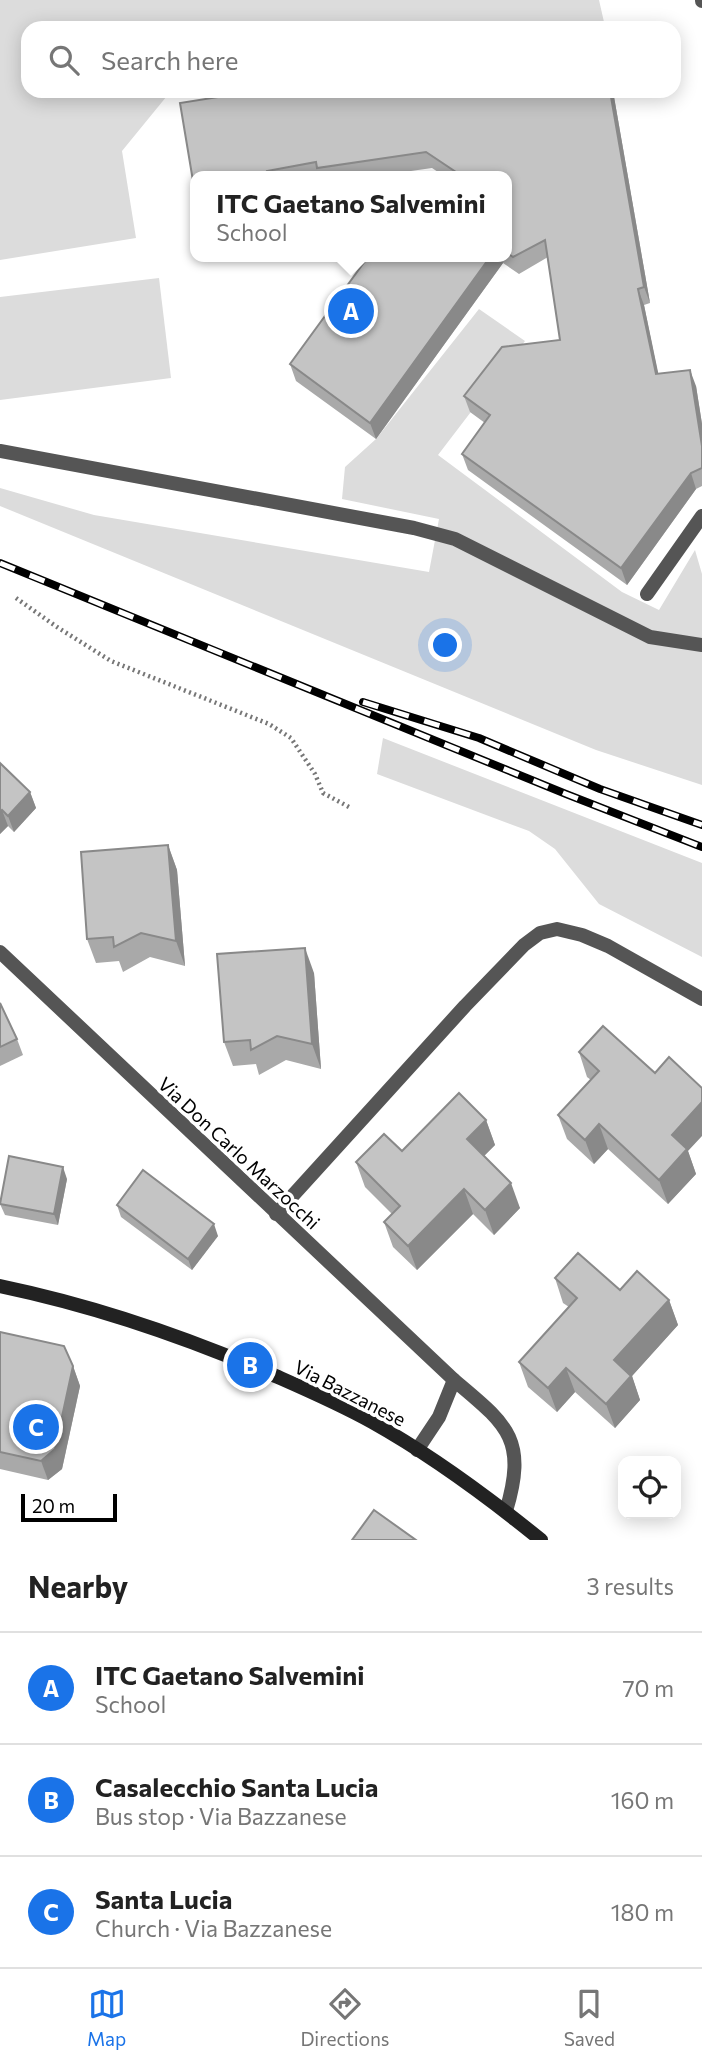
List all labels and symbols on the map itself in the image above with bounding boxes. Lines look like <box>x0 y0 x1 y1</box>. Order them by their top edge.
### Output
pin: A <box>328 285 374 337</box>
your location <box>428 628 462 662</box>
street label: Via Don Carlo Marzocchi <box>154 1072 325 1234</box>
pin: B <box>227 1339 273 1391</box>
street label: Via Bazzanese <box>291 1355 410 1431</box>
pin: C <box>13 1401 59 1453</box>
scale bar <box>21 1491 117 1523</box>

